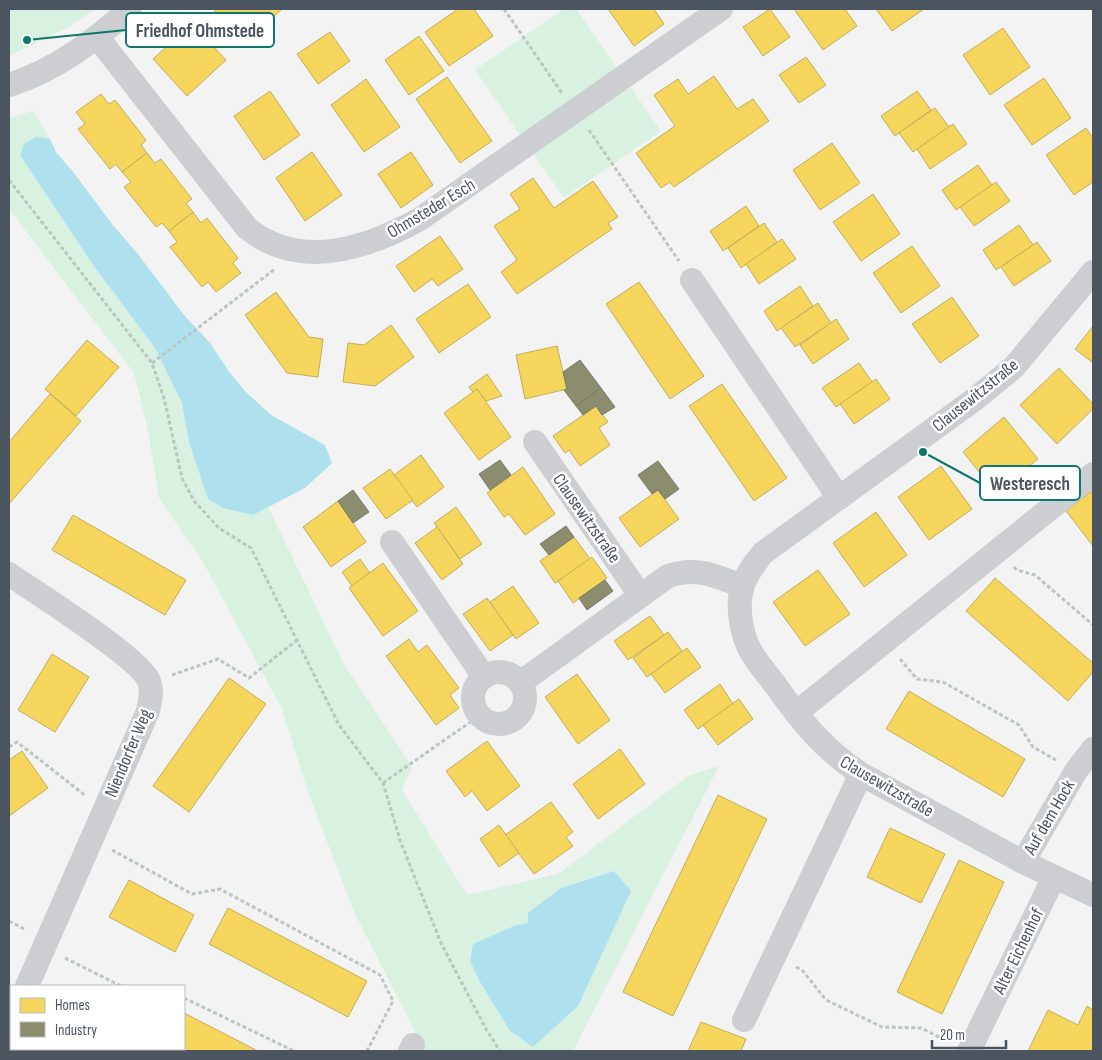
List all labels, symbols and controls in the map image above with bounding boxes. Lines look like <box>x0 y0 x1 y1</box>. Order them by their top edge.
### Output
callout: Friedhof Ohmstede <box>126 13 274 47</box>
text: Friedhof Ohmstede <box>136 20 264 43</box>
street label: Ohmsteder Esch <box>384 174 479 243</box>
street label: Clausewitzstraße <box>928 354 1022 436</box>
callout: Westeresch <box>980 466 1080 500</box>
street label: Clausewitzstraße <box>548 470 625 567</box>
text: Westeresch <box>990 473 1070 496</box>
street label: Niendorfer Weg <box>100 706 156 800</box>
street label: Clausewitzstraße <box>836 751 937 822</box>
street label: Auf dem Hock <box>1019 776 1079 859</box>
street label: Alter Eichenhof <box>988 904 1049 998</box>
legend <box>10 985 185 1050</box>
text: Homes <box>55 996 90 1015</box>
scale bar <box>932 1018 1006 1050</box>
text: Industry <box>55 1021 97 1040</box>
text: 20 m <box>940 1026 965 1045</box>

